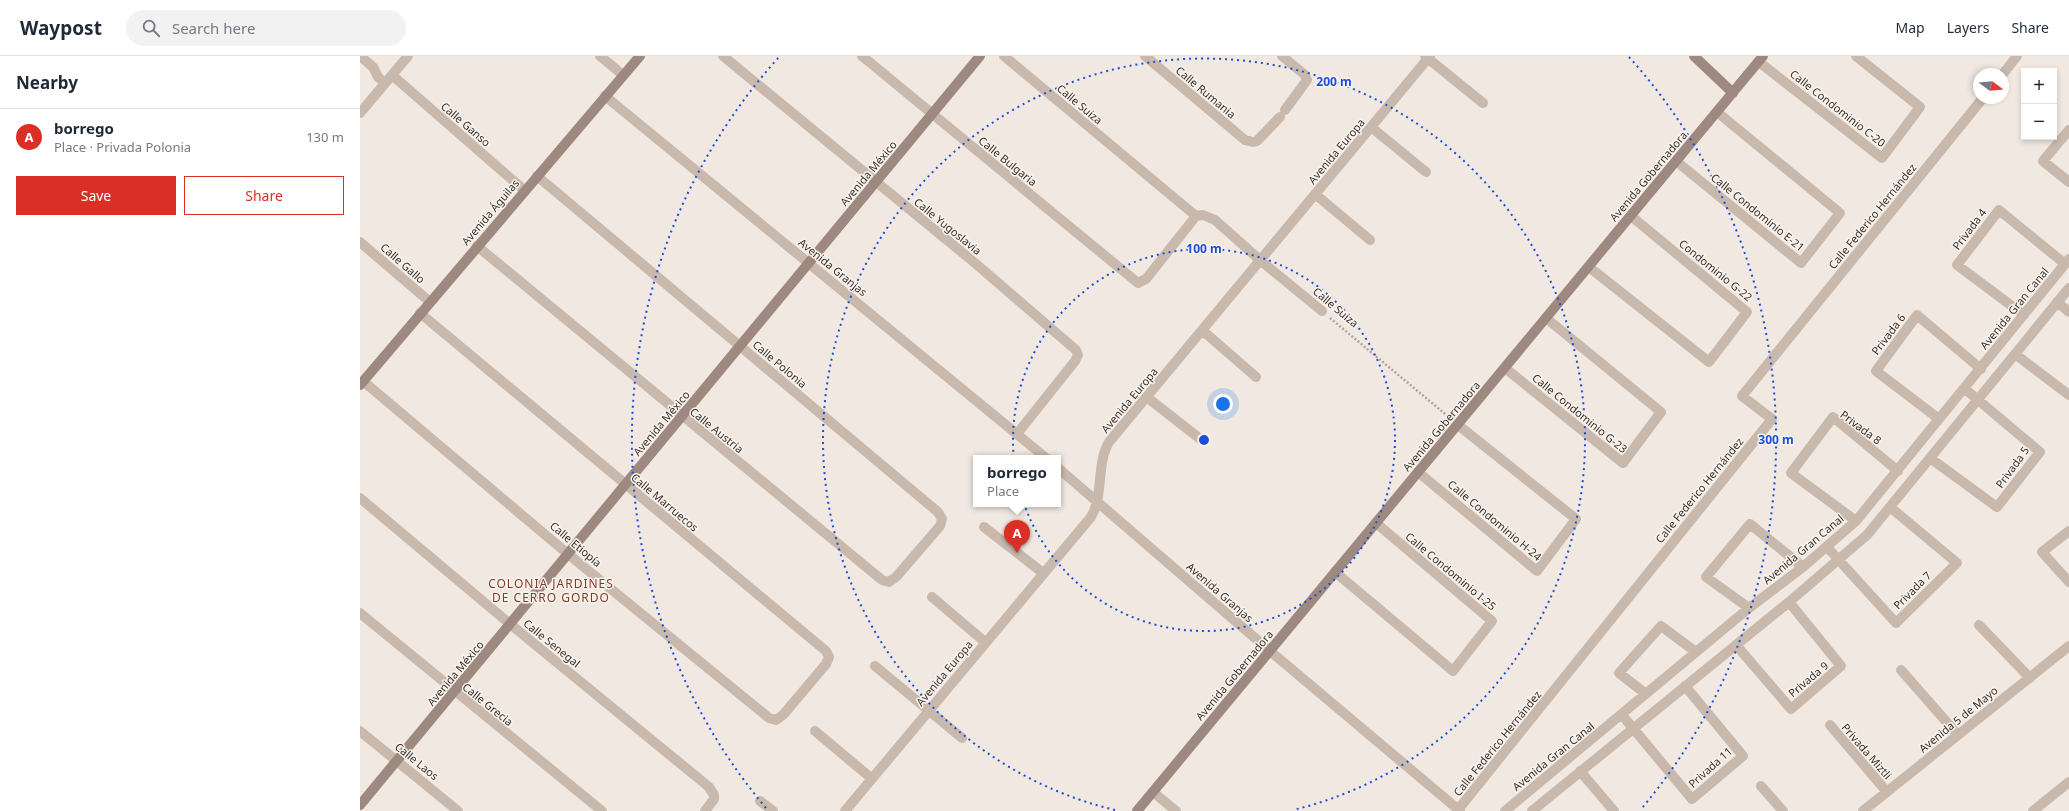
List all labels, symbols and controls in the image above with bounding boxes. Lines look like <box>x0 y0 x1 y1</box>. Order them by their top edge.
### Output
search box <box>126 10 406 46</box>
text: Waypost <box>20 15 102 41</box>
icon: search <box>140 17 162 39</box>
text: Search here <box>172 18 255 38</box>
text: Map <box>1896 18 1925 37</box>
text: Layers <box>1947 18 1989 37</box>
text: Share <box>2011 18 2049 37</box>
street label: Calle Rumania <box>1173 63 1239 121</box>
street label: Calle Condominio C-20 <box>1787 66 1889 150</box>
north arrow <box>1973 68 2009 104</box>
map controls <box>2021 68 2057 140</box>
button: + <box>2021 68 2057 104</box>
text: Nearby <box>16 71 78 94</box>
text: 200 m <box>1316 73 1352 90</box>
street label: Calle Suiza <box>1054 81 1106 127</box>
street label: Calle Ganso <box>438 98 494 150</box>
button: − <box>2021 104 2057 140</box>
street label: Avenida Europa <box>1304 115 1368 187</box>
text: borrego <box>54 118 114 138</box>
text: A <box>25 128 34 146</box>
text: 130 m <box>306 128 344 146</box>
street label: Avenida Gobernadora <box>1606 128 1690 224</box>
street label: Calle Bulgaria <box>976 133 1040 189</box>
street label: Avenida México <box>836 137 900 209</box>
text: Place · Privada Polonia <box>54 138 191 156</box>
street label: Calle Federico Hernández <box>1825 160 1919 272</box>
street label: Calle Condominio E-21 <box>1708 170 1808 254</box>
button: Save <box>16 176 176 215</box>
button: Share <box>184 176 344 215</box>
street label: Avenida Águilas <box>458 176 522 248</box>
street label: Calle Yugoslavia <box>911 194 985 258</box>
street label: Privada 4 <box>1949 205 1990 253</box>
street label: Avenida Granjas <box>796 235 870 299</box>
street label: Condominio G-22 <box>1676 236 1756 304</box>
street label: Calle Gallo <box>378 240 429 287</box>
text: 100 m <box>1186 240 1222 257</box>
street label: Avenida Gran Canal <box>1976 264 2052 352</box>
street label: Calle Suiza <box>1310 284 1362 330</box>
street label: Privada 6 <box>1868 310 1908 358</box>
street label: Calle Polonia <box>750 337 810 391</box>
street label: Avenida Europa <box>1097 364 1161 436</box>
street label: Calle Condominio G-23 <box>1529 370 1631 456</box>
street label: Avenida Gobernadora <box>1399 378 1483 474</box>
street label: Avenida México <box>629 387 693 459</box>
your location <box>1213 394 1233 414</box>
street label: Calle Austria <box>687 404 747 456</box>
street label: Privada 8 <box>1837 407 1885 447</box>
text: 300 m <box>1758 431 1794 448</box>
centre of rings <box>1197 433 1211 447</box>
street label: Calle Federico Hernández <box>1652 434 1746 546</box>
street label: Privada 5 <box>1992 443 2032 491</box>
popup <box>973 455 1061 507</box>
text: borrego <box>987 462 1047 482</box>
street label: Calle Marruecos <box>628 469 702 535</box>
street label: Calle Condominio H-24 <box>1445 476 1546 564</box>
text: Place <box>987 482 1019 500</box>
street label: Avenida Gran Canal <box>1759 511 1847 587</box>
street label: Calle Etiopía <box>547 518 605 570</box>
pin: A <box>1004 520 1030 553</box>
street label: Calle Condominio I-25 <box>1403 529 1499 613</box>
street label: Avenida Granjas <box>1183 559 1257 625</box>
street label: Privada 7 <box>1890 568 1934 612</box>
district label: COLONIA JARDINES DE CERRO GORDO <box>488 575 614 606</box>
street label: Calle Senegal <box>521 615 583 671</box>
street label: Avenida Gobernadora <box>1192 627 1276 723</box>
street label: Avenida México <box>423 637 487 709</box>
street label: Avenida Europa <box>912 637 976 709</box>
street label: Privada 9 <box>1785 658 1831 700</box>
street label: Calle Grecia <box>460 679 516 729</box>
street label: Avenida 5 de Mayo <box>1915 682 2001 756</box>
street label: Calle Federico Hernández <box>1450 687 1544 799</box>
street label: Avenida Gran Canal <box>1509 718 1597 794</box>
street label: Privada Miztli <box>1839 720 1895 782</box>
street label: Calle Laos <box>392 739 442 783</box>
street label: Privada 11 <box>1685 743 1735 791</box>

